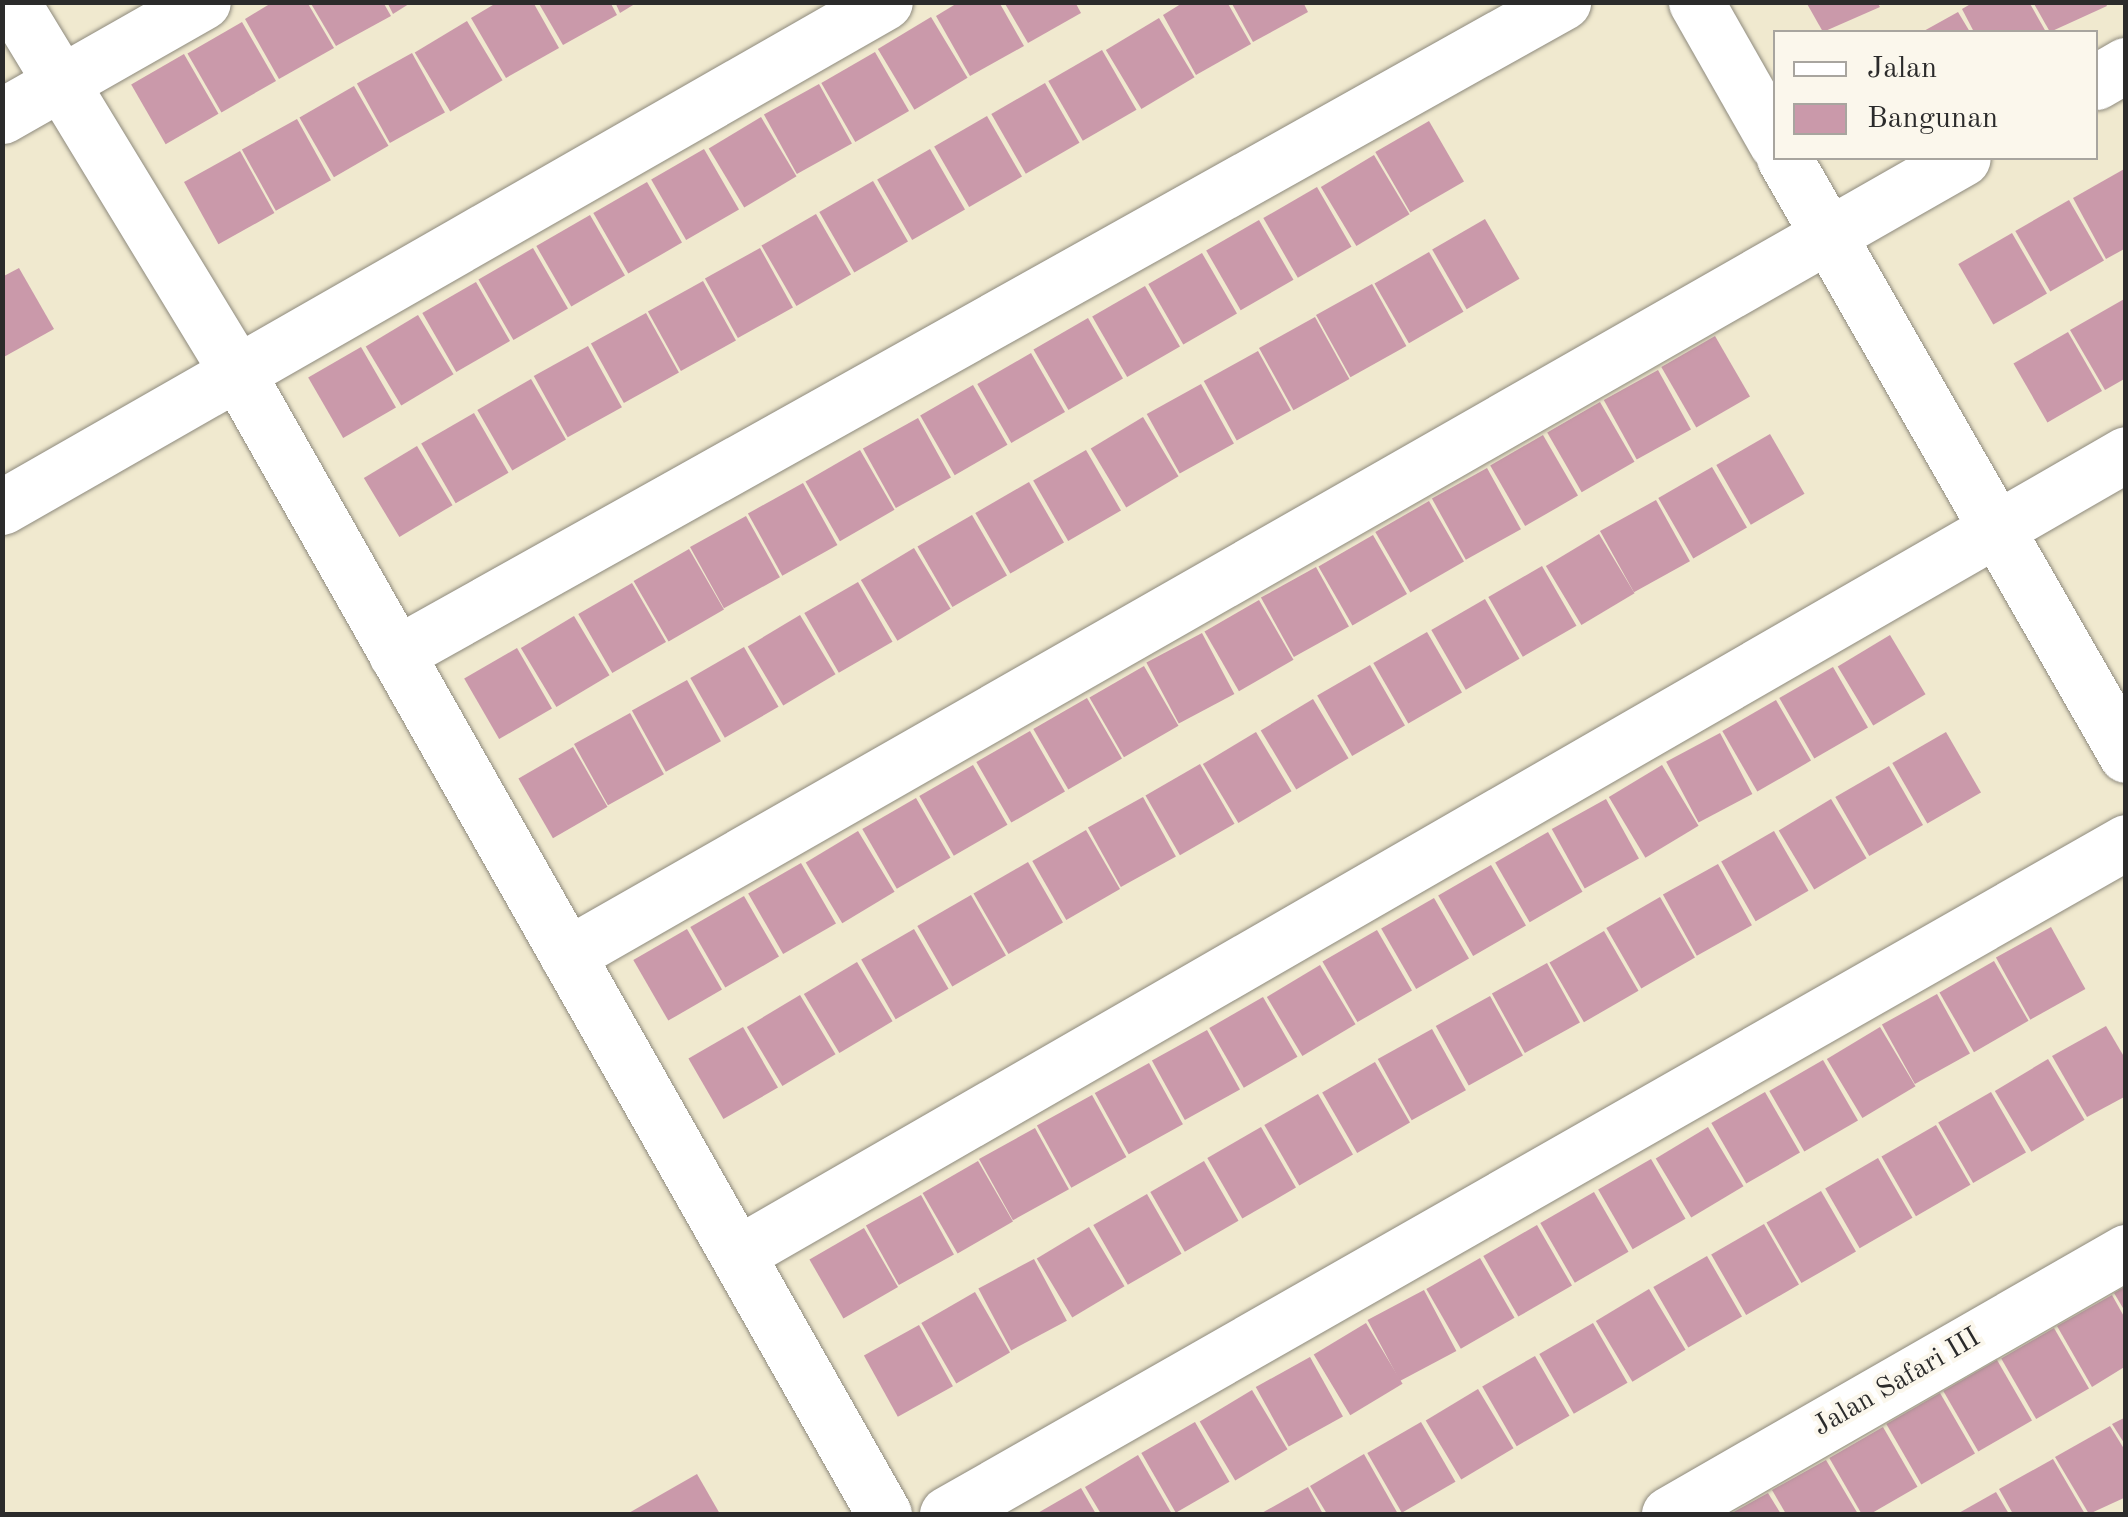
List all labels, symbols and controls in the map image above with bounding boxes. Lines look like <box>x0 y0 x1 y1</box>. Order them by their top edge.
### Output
legend <box>1773 30 2098 160</box>
text: Jalan <box>1867 54 1937 84</box>
text: Bangunan <box>1867 104 1998 134</box>
street label: Jalan Safari III <box>1807 1322 1987 1444</box>

